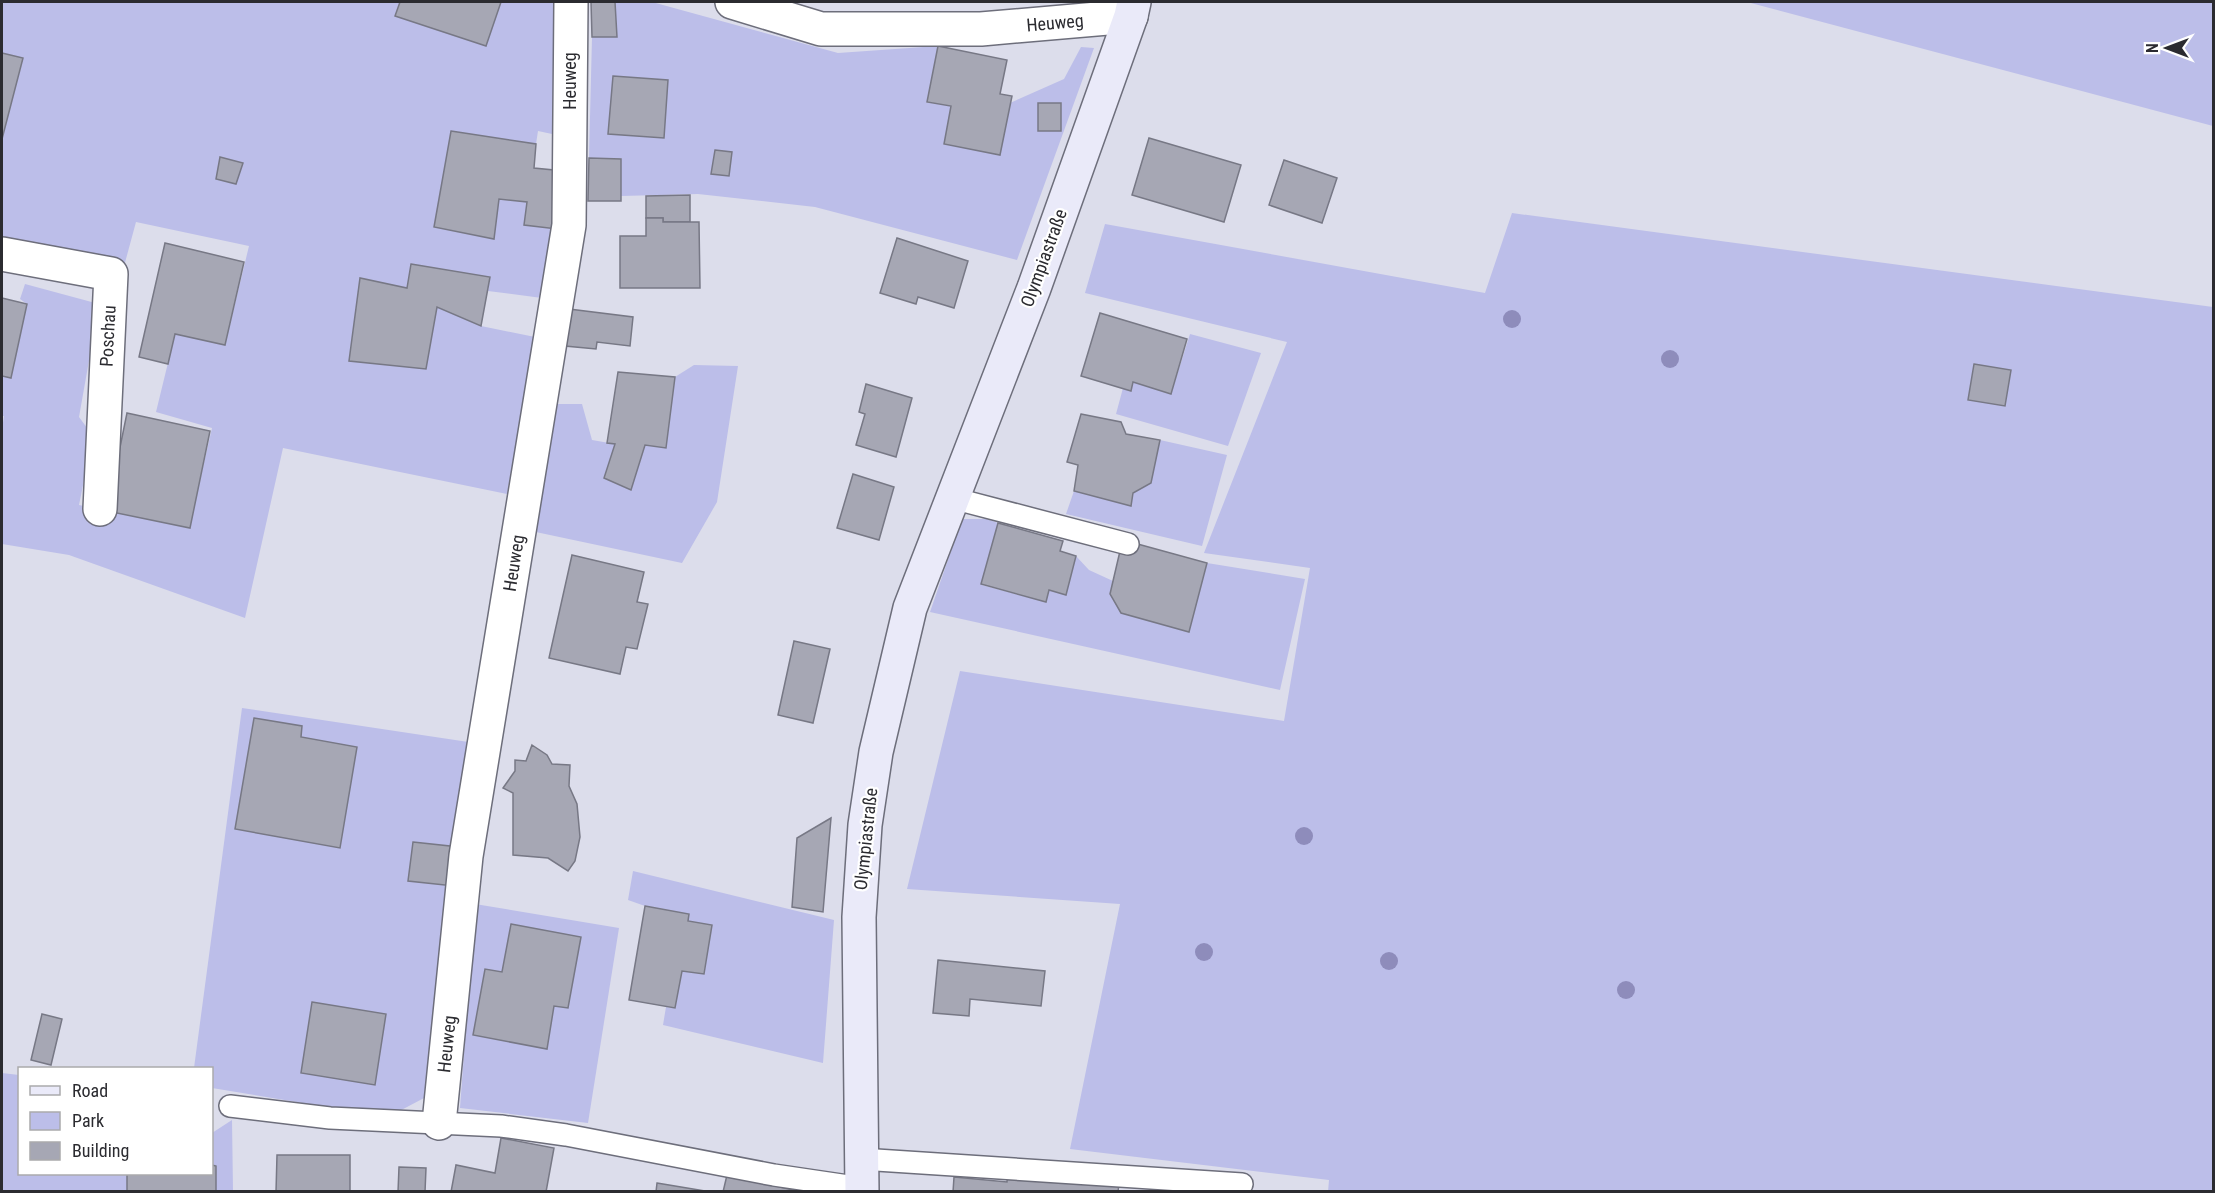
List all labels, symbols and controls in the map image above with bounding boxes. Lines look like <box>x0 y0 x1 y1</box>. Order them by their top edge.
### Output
street label: Heuweg <box>1025 10 1084 35</box>
north arrow <box>2137 18 2197 78</box>
text: N <box>2143 43 2162 53</box>
street label: Heuweg <box>559 52 580 110</box>
street label: Olympiastraße <box>1016 206 1071 310</box>
street label: Poschau <box>95 305 120 367</box>
street label: Heuweg <box>499 533 528 593</box>
street label: Olympiastraße <box>850 787 881 891</box>
street label: Heuweg <box>433 1014 460 1074</box>
legend <box>18 1067 213 1175</box>
text: Road <box>72 1080 108 1101</box>
text: Park <box>72 1110 104 1131</box>
text: Building <box>72 1140 129 1161</box>

